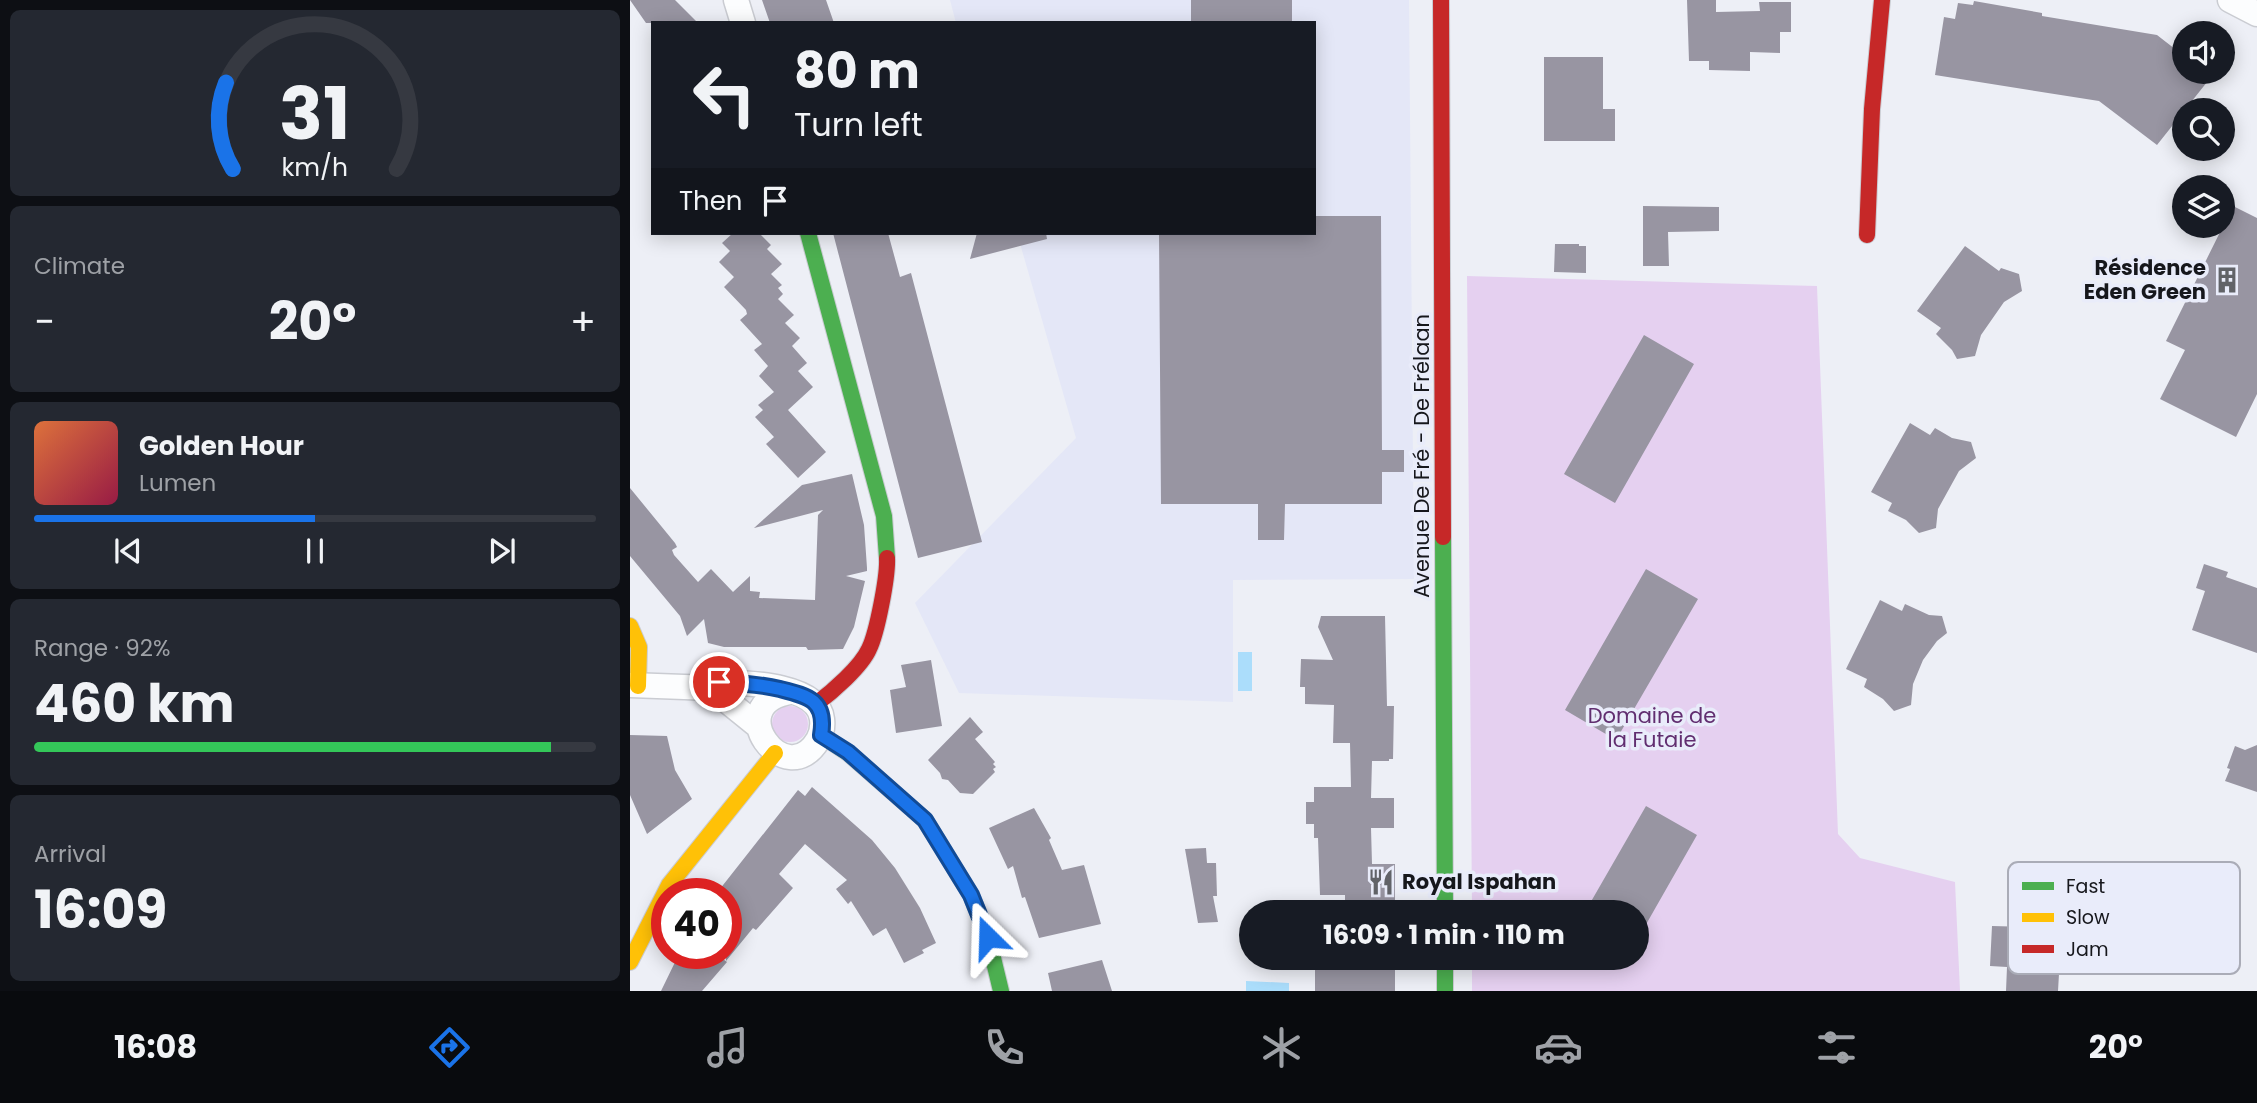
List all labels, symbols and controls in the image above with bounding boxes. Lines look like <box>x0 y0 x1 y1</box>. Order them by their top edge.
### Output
map controls <box>2172 21 2235 238</box>
button: sound <box>2172 21 2235 84</box>
text: 80 m <box>794 37 920 105</box>
icon: left <box>679 49 770 140</box>
text: 31 <box>279 63 351 164</box>
button: search <box>2172 98 2235 161</box>
text: Turn left <box>794 102 923 147</box>
text: km/h <box>282 150 348 185</box>
button: layers <box>2172 175 2235 238</box>
icon: arrive <box>756 182 794 220</box>
text: Then <box>679 183 742 219</box>
text: Climate <box>34 250 125 282</box>
place label: Résidence Eden Green <box>2084 253 2206 306</box>
building icon: Résidence Eden Green <box>2212 265 2242 295</box>
text: 20° <box>269 285 356 358</box>
text: − <box>34 295 55 348</box>
text: + <box>570 295 596 348</box>
street label: Avenue De Fré - De Frélaan <box>1407 314 1436 598</box>
text: Golden Hour <box>139 428 304 464</box>
text: Lumen <box>139 467 216 499</box>
icon: previous <box>109 532 147 570</box>
icon: pause <box>296 532 334 570</box>
icon: next <box>483 532 521 570</box>
text: Range · 92% <box>34 632 170 664</box>
pin <box>689 652 749 712</box>
icon: arrive <box>700 663 738 701</box>
text: 460 km <box>34 667 234 740</box>
park label: Domaine de la Futaie <box>1588 701 1716 754</box>
text: Arrival <box>34 838 106 870</box>
legend <box>2008 862 2240 974</box>
restaurant icon: Royal Ispahan <box>1366 867 1396 897</box>
place label: Royal Ispahan <box>1402 867 1556 896</box>
text: 16:09 <box>34 873 167 946</box>
text: Fast <box>2066 873 2105 900</box>
speed limit sign: 40 <box>651 878 742 969</box>
position arrow <box>951 900 1025 974</box>
text: Slow <box>2066 904 2110 931</box>
text: 16:09 · 1 min · 110 m <box>1323 917 1565 953</box>
text: Jam <box>2066 936 2108 963</box>
icon: directions <box>425 1023 474 1072</box>
icon: music <box>703 1023 752 1072</box>
icon: phone <box>980 1023 1029 1072</box>
icon: climate <box>1257 1023 1306 1072</box>
icon: car <box>1534 1023 1583 1072</box>
icon: filters <box>1812 1023 1861 1072</box>
text: 16:08 <box>114 1024 197 1069</box>
text: 20° <box>2089 1024 2143 1069</box>

